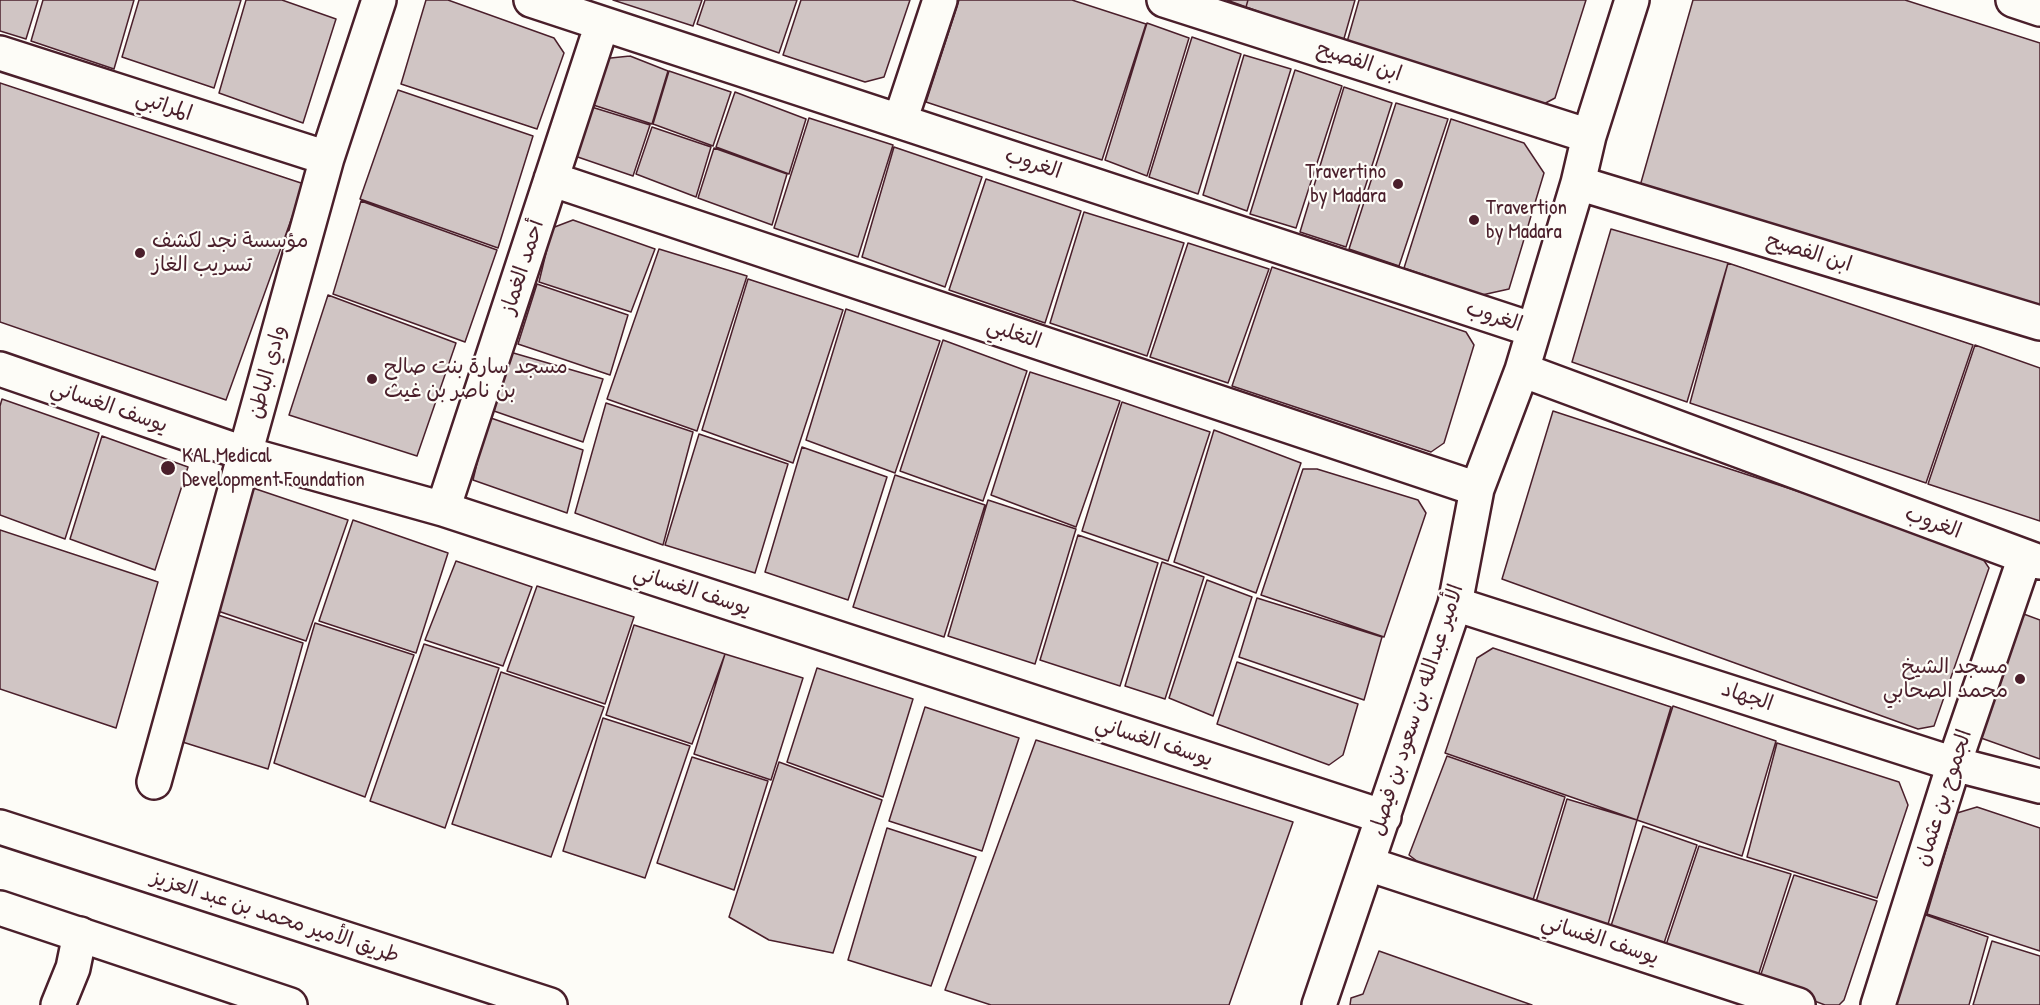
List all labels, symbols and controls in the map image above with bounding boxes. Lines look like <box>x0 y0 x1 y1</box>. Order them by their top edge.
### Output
street label: ابن الفصيح <box>1313 36 1405 88</box>
street label: المراتبي <box>133 85 195 127</box>
street label: الغروب <box>1002 143 1064 185</box>
place label: Travertino by Madara <box>1305 159 1386 209</box>
marker: Travertino by Madara <box>1391 177 1405 191</box>
place label: Travertion by Madara <box>1486 195 1567 245</box>
marker: Travertion by Madara <box>1467 213 1481 227</box>
street label: أحمد الغماز <box>496 217 550 317</box>
place label: مؤسسة نجد لكشف تسريب الغاز <box>152 228 309 278</box>
street label: ابن الفصيح <box>1763 228 1855 278</box>
marker: مؤسسة نجد لكشف تسريب الغاز <box>133 246 147 260</box>
street label: الغروب <box>1463 296 1525 338</box>
street label: التغلبي <box>983 313 1045 355</box>
street label: وادي الباطن <box>243 322 293 422</box>
place label: مسجد سارة بنت صالح بن ناصر بن غيث <box>384 354 568 404</box>
marker: مسجد سارة بنت صالح بن ناصر بن غيث <box>365 372 379 386</box>
street label: يوسف الغساني <box>47 375 171 439</box>
place label: KAL Medical Development Foundation <box>182 443 365 493</box>
marker: KAL Medical Development Foundation <box>159 459 177 477</box>
street label: الغروب <box>1901 501 1965 545</box>
street label: يوسف الغساني <box>630 560 754 622</box>
street label: الأمير عبدالله بن سعود بن فيصل <box>1364 581 1470 839</box>
place label: مسجد الشيخ محمد الصحابي <box>1883 654 2008 704</box>
marker: مسجد الشيخ محمد الصحابي <box>2013 672 2027 686</box>
street label: الجهاد <box>1718 677 1776 717</box>
street label: يوسف الغساني <box>1092 711 1216 773</box>
street label: الجموح بن عثمان <box>1910 726 1978 870</box>
street label: طريق الأمير محمد بن عبد العزيز <box>148 865 402 969</box>
street label: يوسف الغساني <box>1538 909 1662 971</box>

